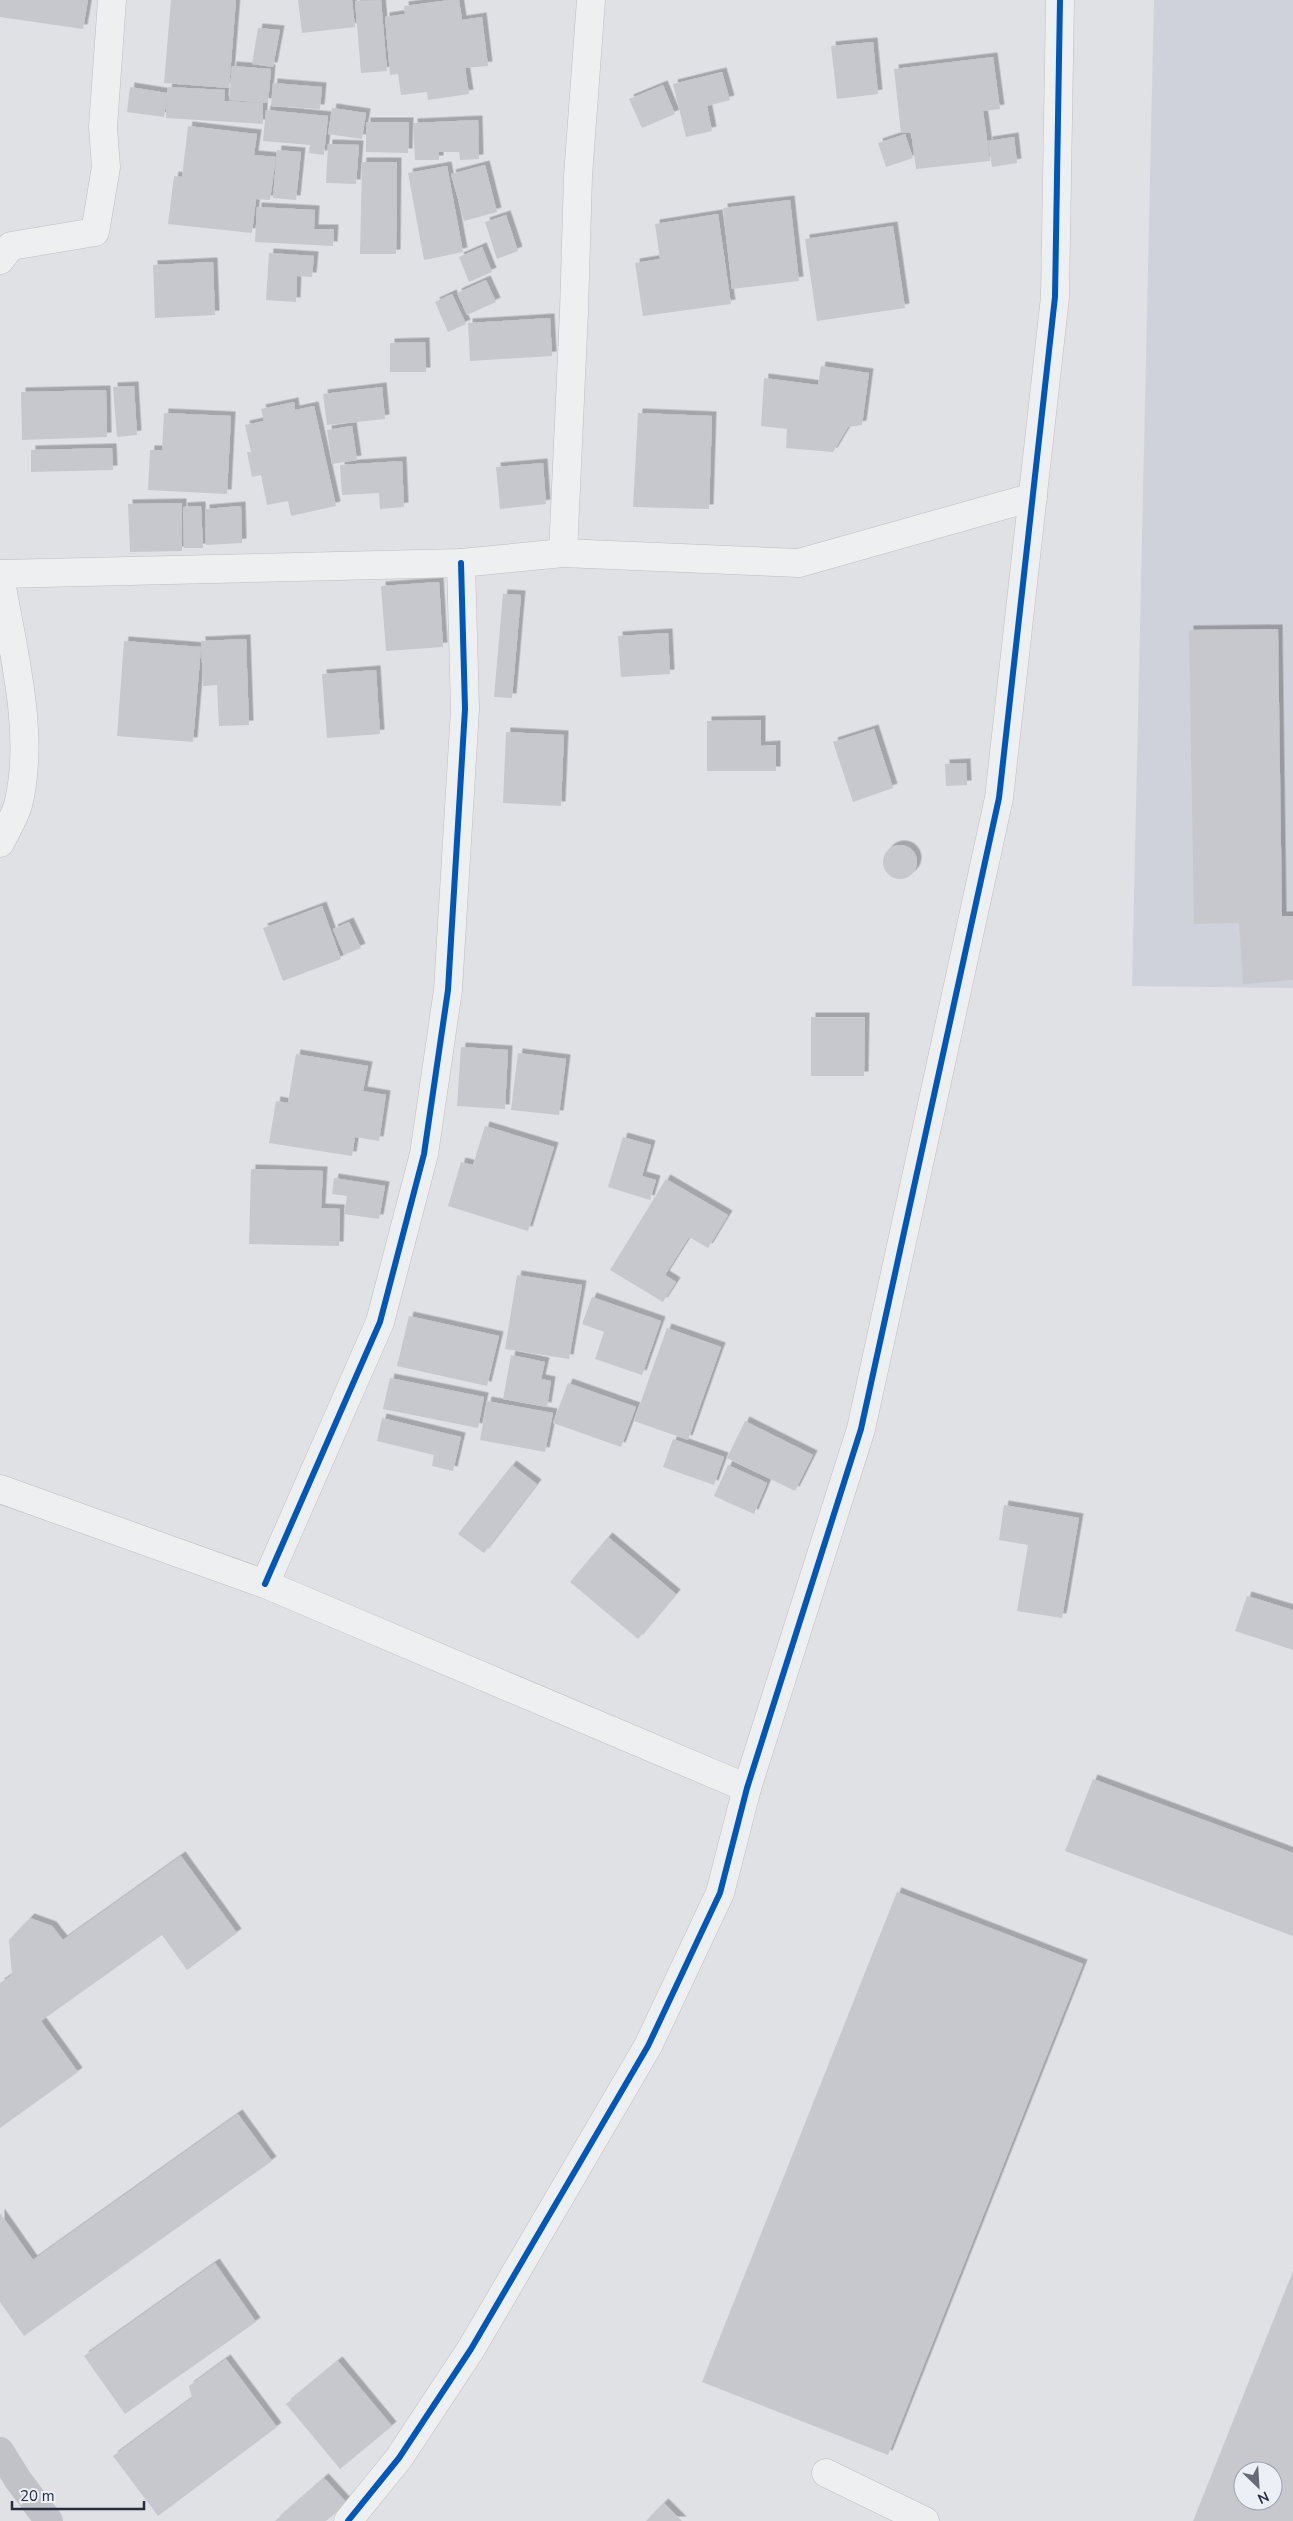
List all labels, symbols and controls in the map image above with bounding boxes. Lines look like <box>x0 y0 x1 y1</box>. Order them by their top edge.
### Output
north arrow <box>1233 2461 1283 2511</box>
scale bar <box>12 2478 145 2510</box>
text: 20 m <box>20 2486 55 2506</box>
text: N <box>1255 2487 1272 2508</box>

